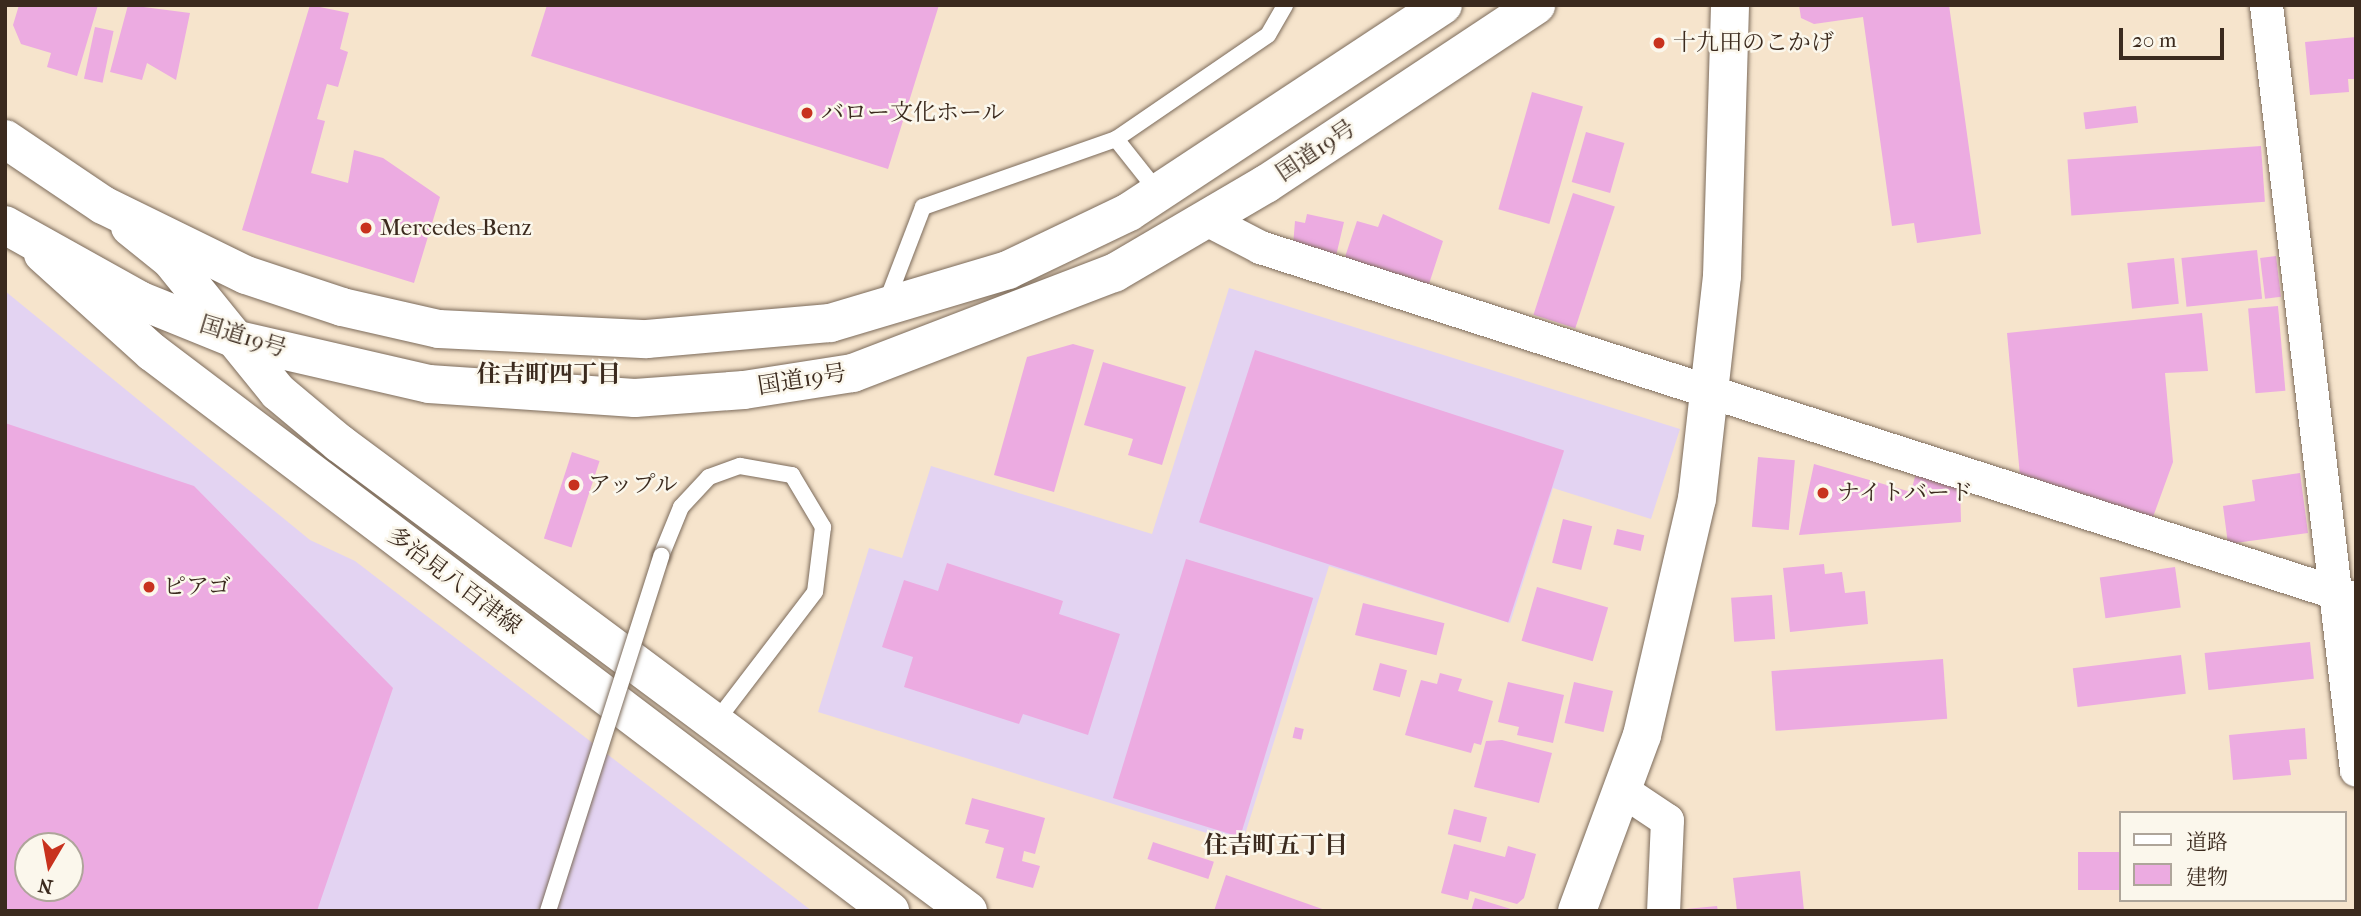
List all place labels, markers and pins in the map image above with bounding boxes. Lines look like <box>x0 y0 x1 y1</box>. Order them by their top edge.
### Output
place label: 十九田のこかげ <box>1673 29 1834 57</box>
marker: 十九田のこかげ <box>1651 35 1667 51</box>
place label: バロー文化ホール <box>821 99 1005 127</box>
marker: バロー文化ホール <box>799 105 815 121</box>
place label: Mercedes-Benz <box>380 214 532 242</box>
marker: Mercedes-Benz <box>358 220 374 236</box>
place label: アップル <box>588 471 680 499</box>
marker: アップル <box>566 477 582 493</box>
place label: ナイトバード <box>1837 479 1975 507</box>
marker: ナイトバード <box>1815 485 1831 501</box>
place label: ピアゴ <box>163 573 232 601</box>
marker: ピアゴ <box>141 579 157 595</box>

